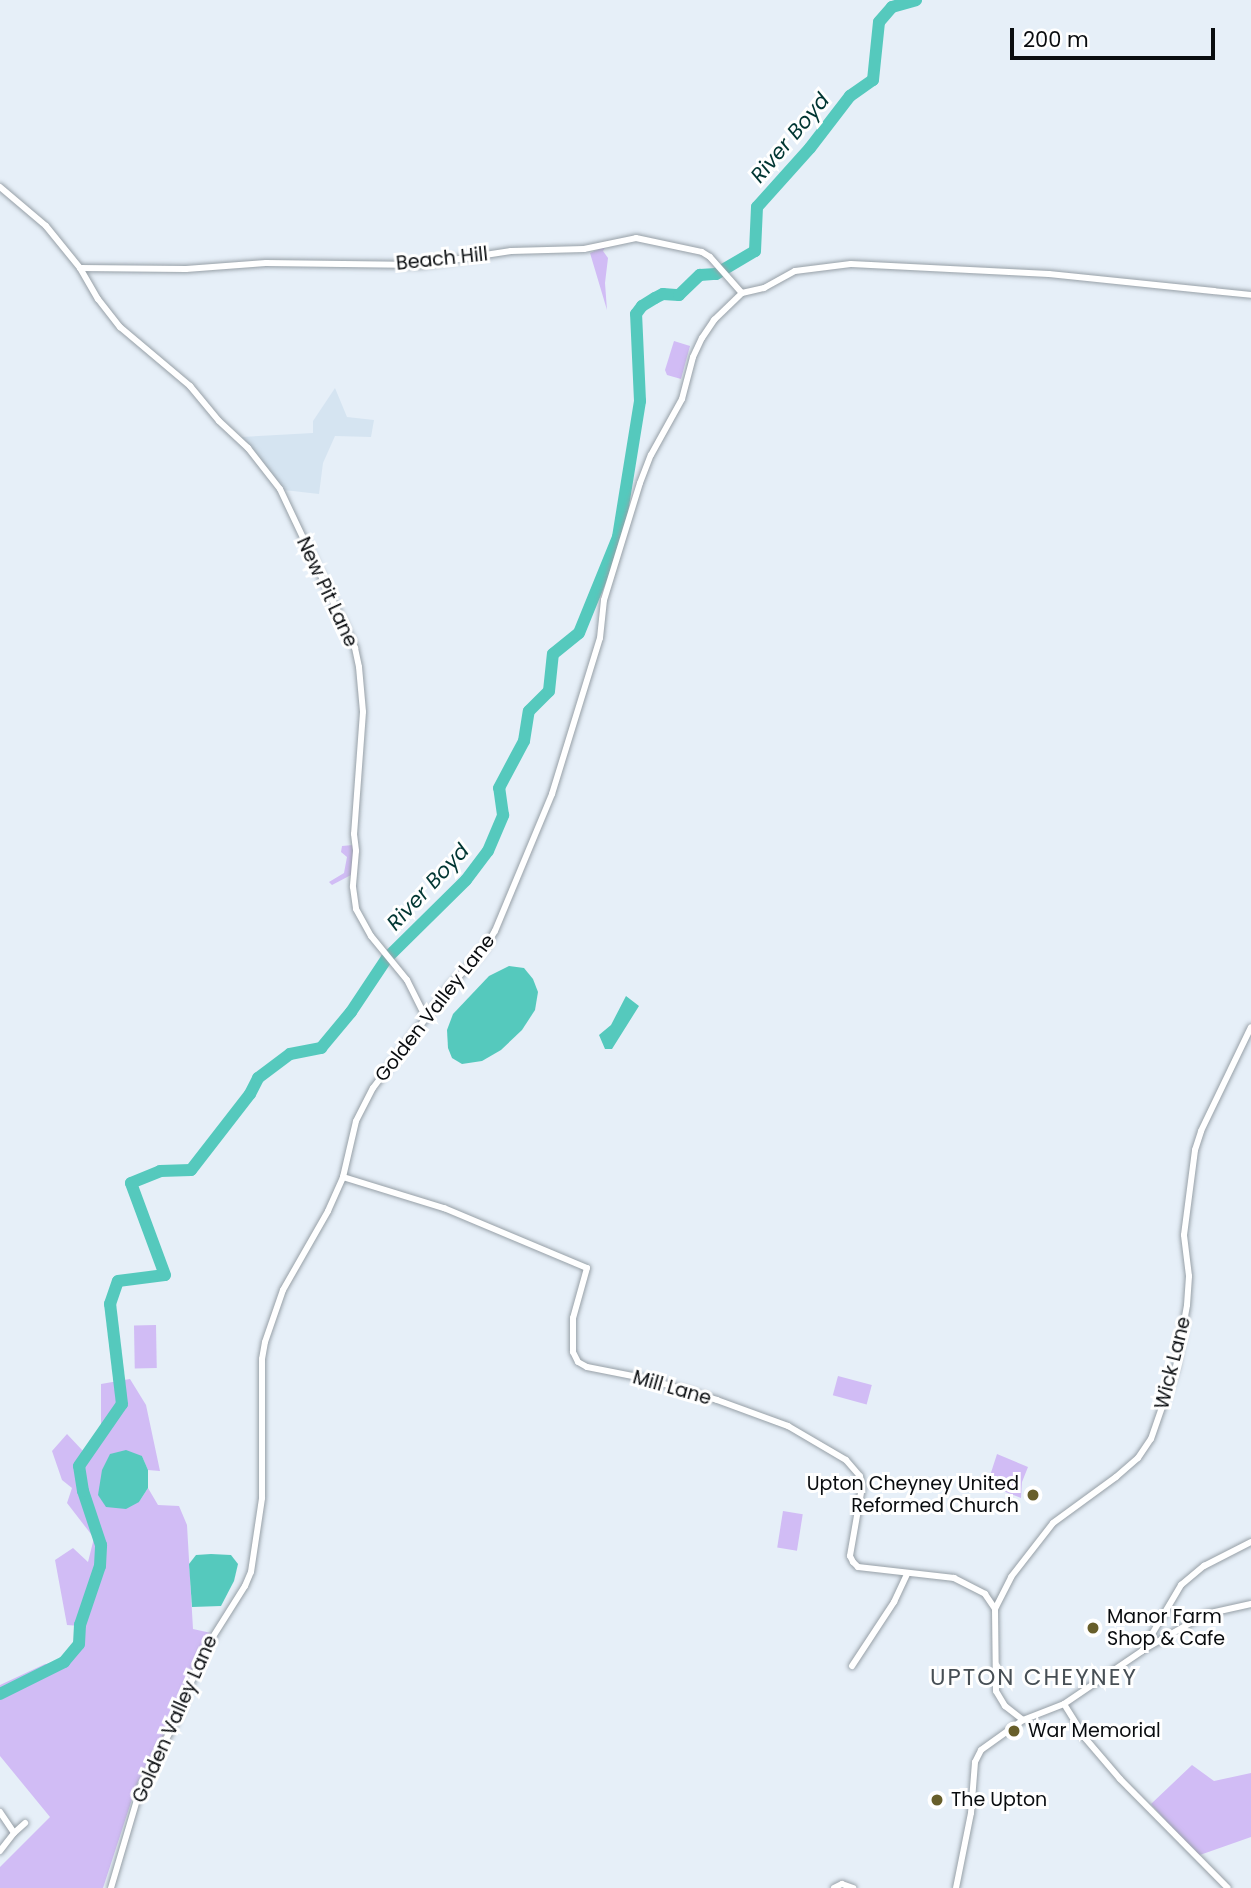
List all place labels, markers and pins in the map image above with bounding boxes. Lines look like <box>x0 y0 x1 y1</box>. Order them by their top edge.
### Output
place label: Upton Cheyney United Reformed Church <box>807 1473 1019 1517</box>
marker: Upton Cheyney United Reformed Church <box>1025 1487 1041 1503</box>
place label: Manor Farm Shop & Cafe <box>1107 1606 1225 1650</box>
marker: Manor Farm Shop & Cafe <box>1085 1620 1101 1636</box>
place label: War Memorial <box>1028 1720 1161 1742</box>
marker: War Memorial <box>1006 1723 1022 1739</box>
place label: The Upton <box>951 1789 1047 1811</box>
marker: The Upton <box>929 1792 945 1808</box>

